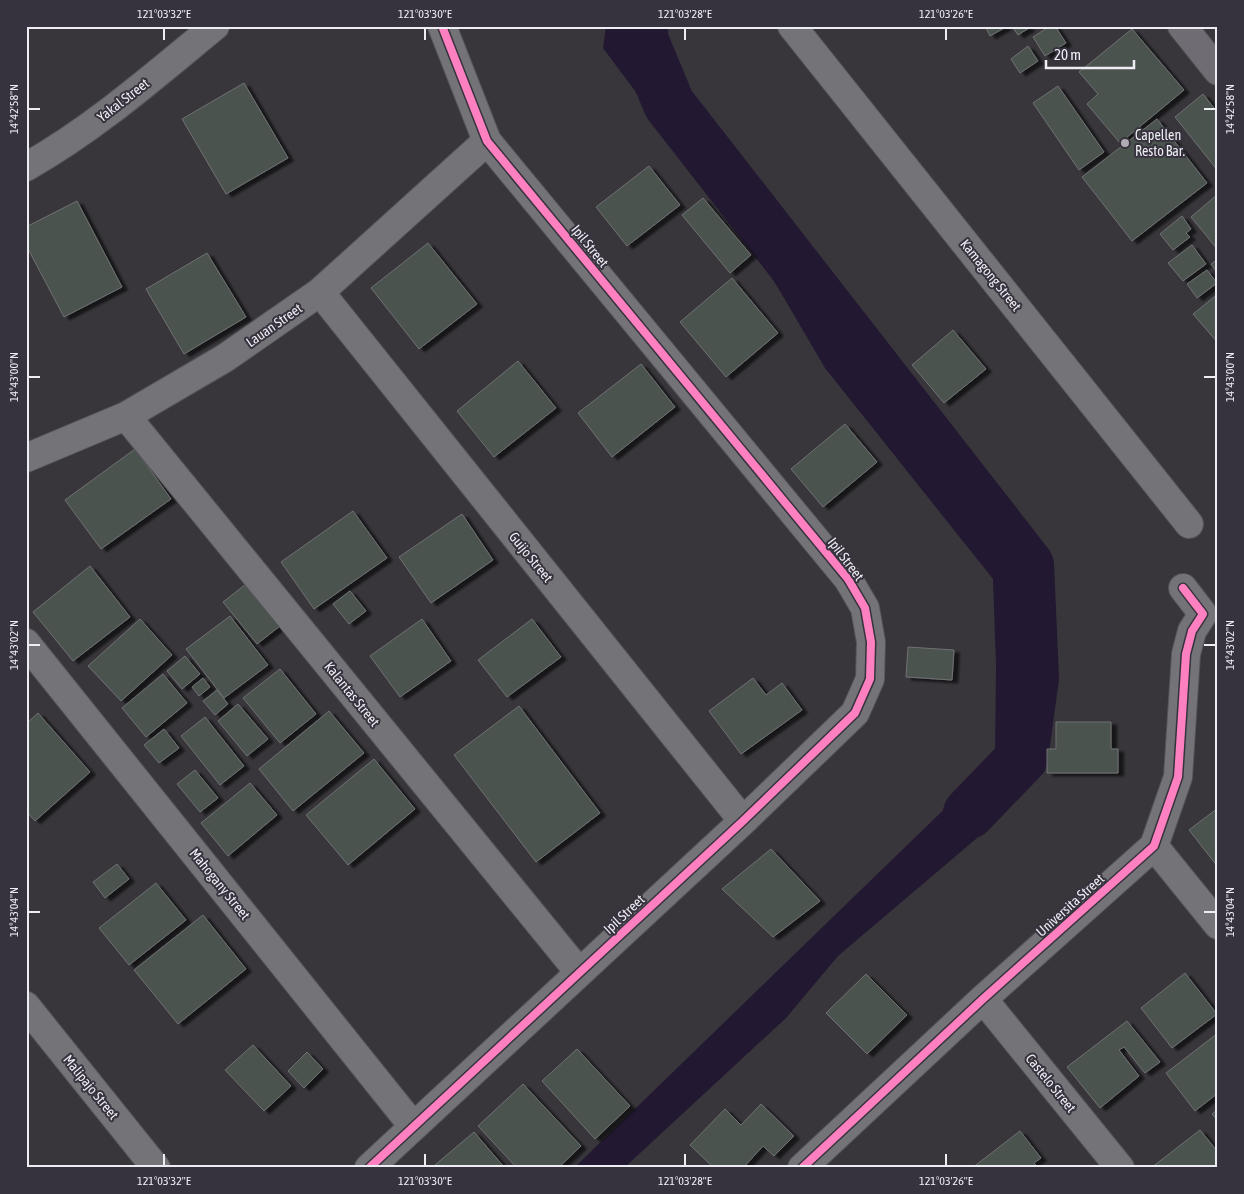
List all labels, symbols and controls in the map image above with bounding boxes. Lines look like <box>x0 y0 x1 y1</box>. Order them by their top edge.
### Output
text: 121°03'32"E <box>137 7 191 21</box>
text: 121°03'30"E <box>398 7 452 21</box>
text: 121°03'28"E <box>658 7 712 21</box>
text: 121°03'26"E <box>919 7 973 21</box>
scale bar <box>1046 38 1134 70</box>
text: 20 m <box>1054 46 1081 63</box>
street label: Yakal Street <box>94 75 152 125</box>
text: 14°42'58"N <box>7 84 21 134</box>
text: 14°42'58"N <box>1223 84 1237 134</box>
place label: Capellen Resto Bar. <box>1135 127 1185 159</box>
marker: Capellen Resto Bar. <box>1119 137 1131 149</box>
street label: Ipil Street <box>568 222 612 270</box>
street label: Kamagong Street <box>957 236 1025 314</box>
street label: Lauan Street <box>243 300 305 350</box>
text: 14°43'00"N <box>7 352 21 402</box>
text: 14°43'00"N <box>1223 352 1237 402</box>
street label: Guijo Street <box>506 529 556 585</box>
street label: Ipil Street <box>825 534 867 584</box>
text: 14°43'02"N <box>7 620 21 670</box>
text: 14°43'02"N <box>1223 620 1237 670</box>
street label: Kalantas Street <box>321 659 383 729</box>
street label: Mahogany Street <box>187 845 253 923</box>
street label: Universita Street <box>1033 870 1107 940</box>
text: 14°43'04"N <box>7 887 21 937</box>
text: 14°43'04"N <box>1223 887 1237 937</box>
street label: Ipil Street <box>600 891 648 937</box>
street label: Castelo Street <box>1023 1050 1079 1116</box>
street label: Malipajo Street <box>60 1051 122 1123</box>
text: 121°03'32"E <box>137 1174 191 1188</box>
text: 121°03'30"E <box>398 1174 452 1188</box>
text: 121°03'28"E <box>658 1174 712 1188</box>
text: 121°03'26"E <box>919 1174 973 1188</box>

